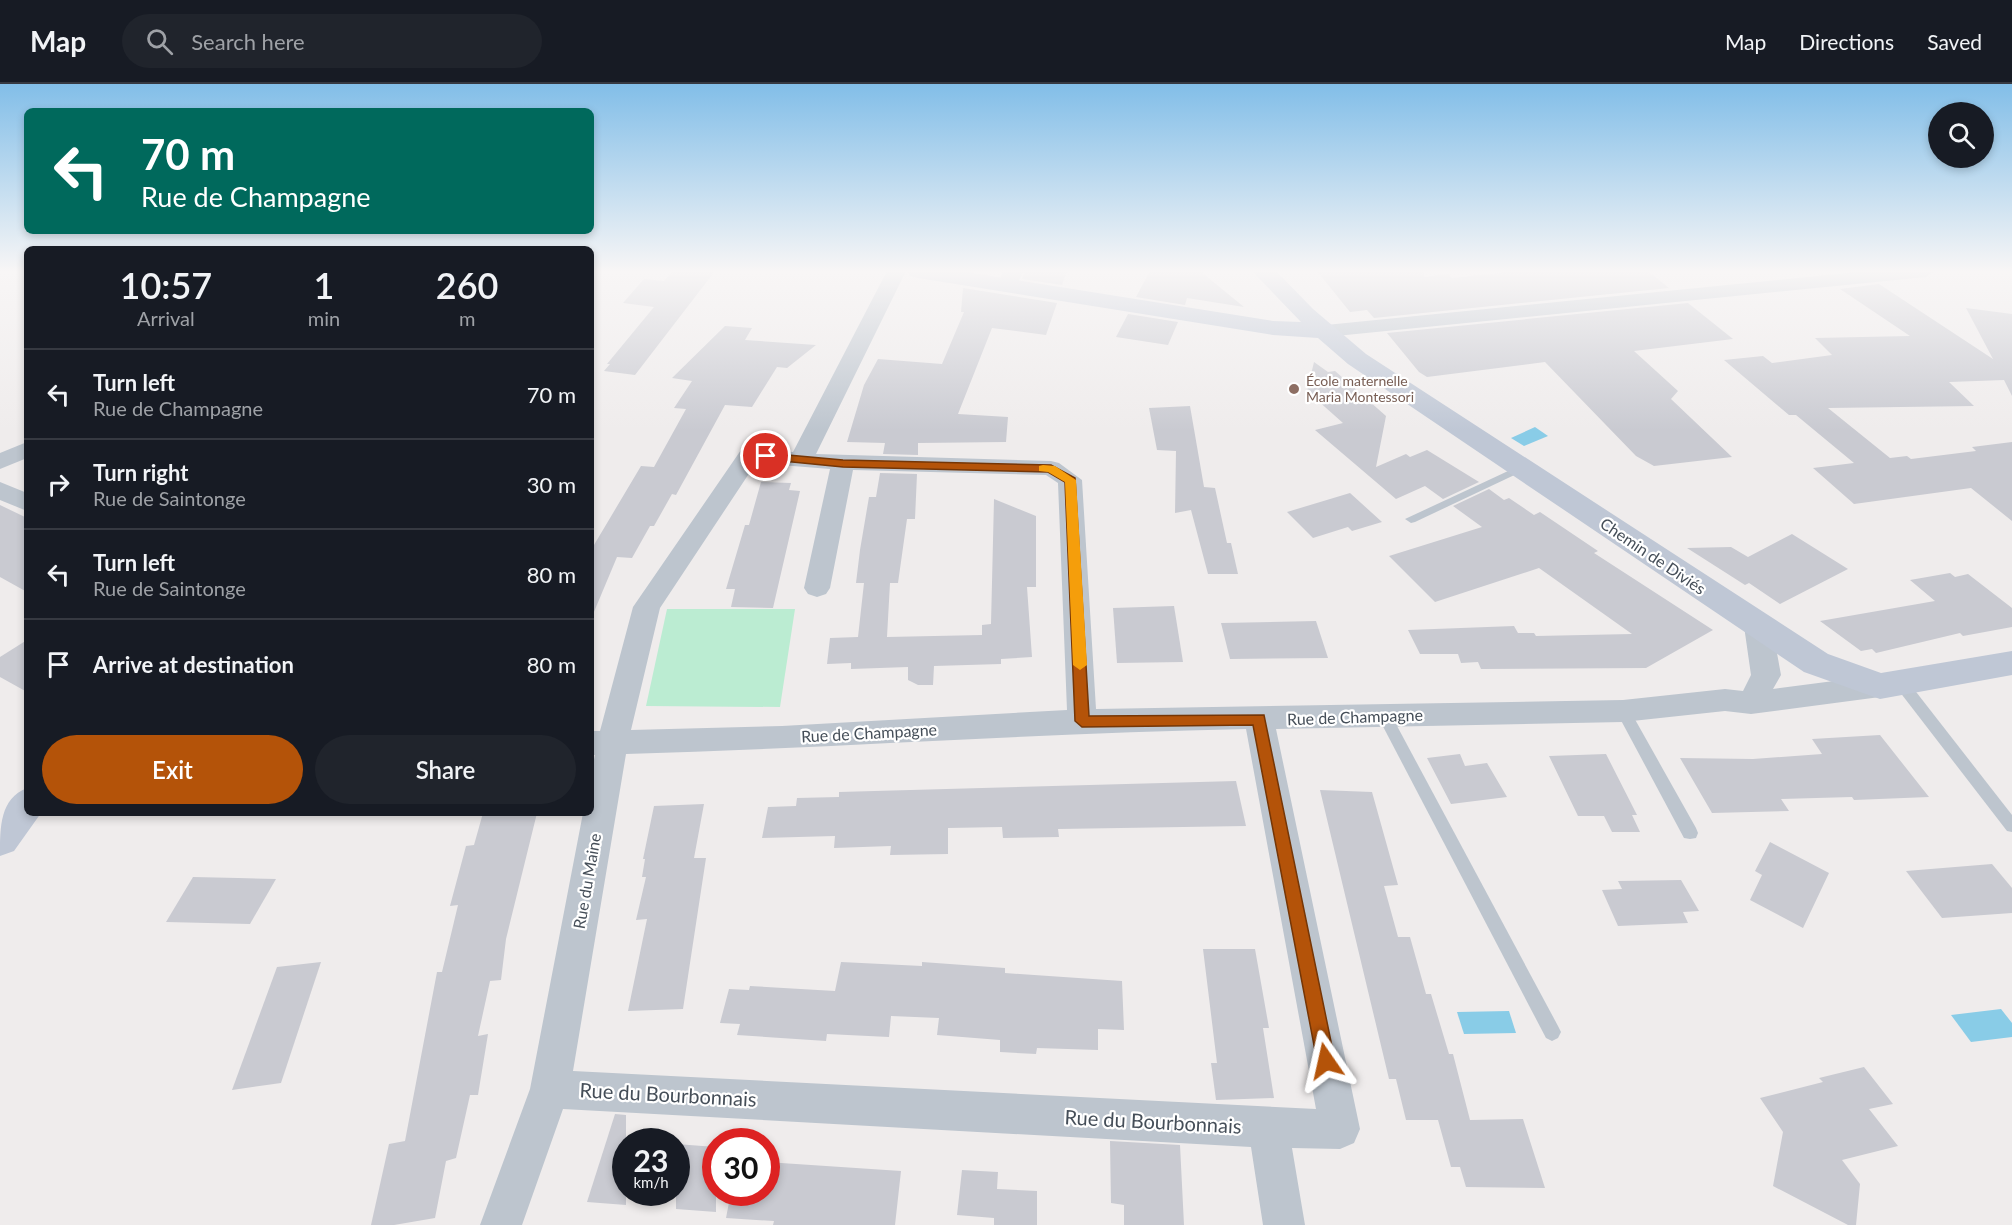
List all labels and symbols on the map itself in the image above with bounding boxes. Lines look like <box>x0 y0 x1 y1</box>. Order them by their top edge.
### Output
place label: École maternelle Maria Montessori <box>1306 372 1414 405</box>
marker: École maternelle Maria Montessori <box>1287 382 1301 396</box>
pin <box>740 430 791 481</box>
street label: Chemin de Diviés <box>1597 513 1710 598</box>
street label: Rue de Champagne <box>1287 705 1423 728</box>
street label: Rue de Champagne <box>801 719 937 746</box>
street label: Rue du Maine <box>569 832 604 930</box>
position arrow <box>1294 1029 1358 1093</box>
street label: Rue du Bourbonnais <box>579 1077 757 1111</box>
street label: Rue du Bourbonnais <box>1064 1104 1242 1138</box>
speed limit sign: 30 <box>702 1128 780 1206</box>

